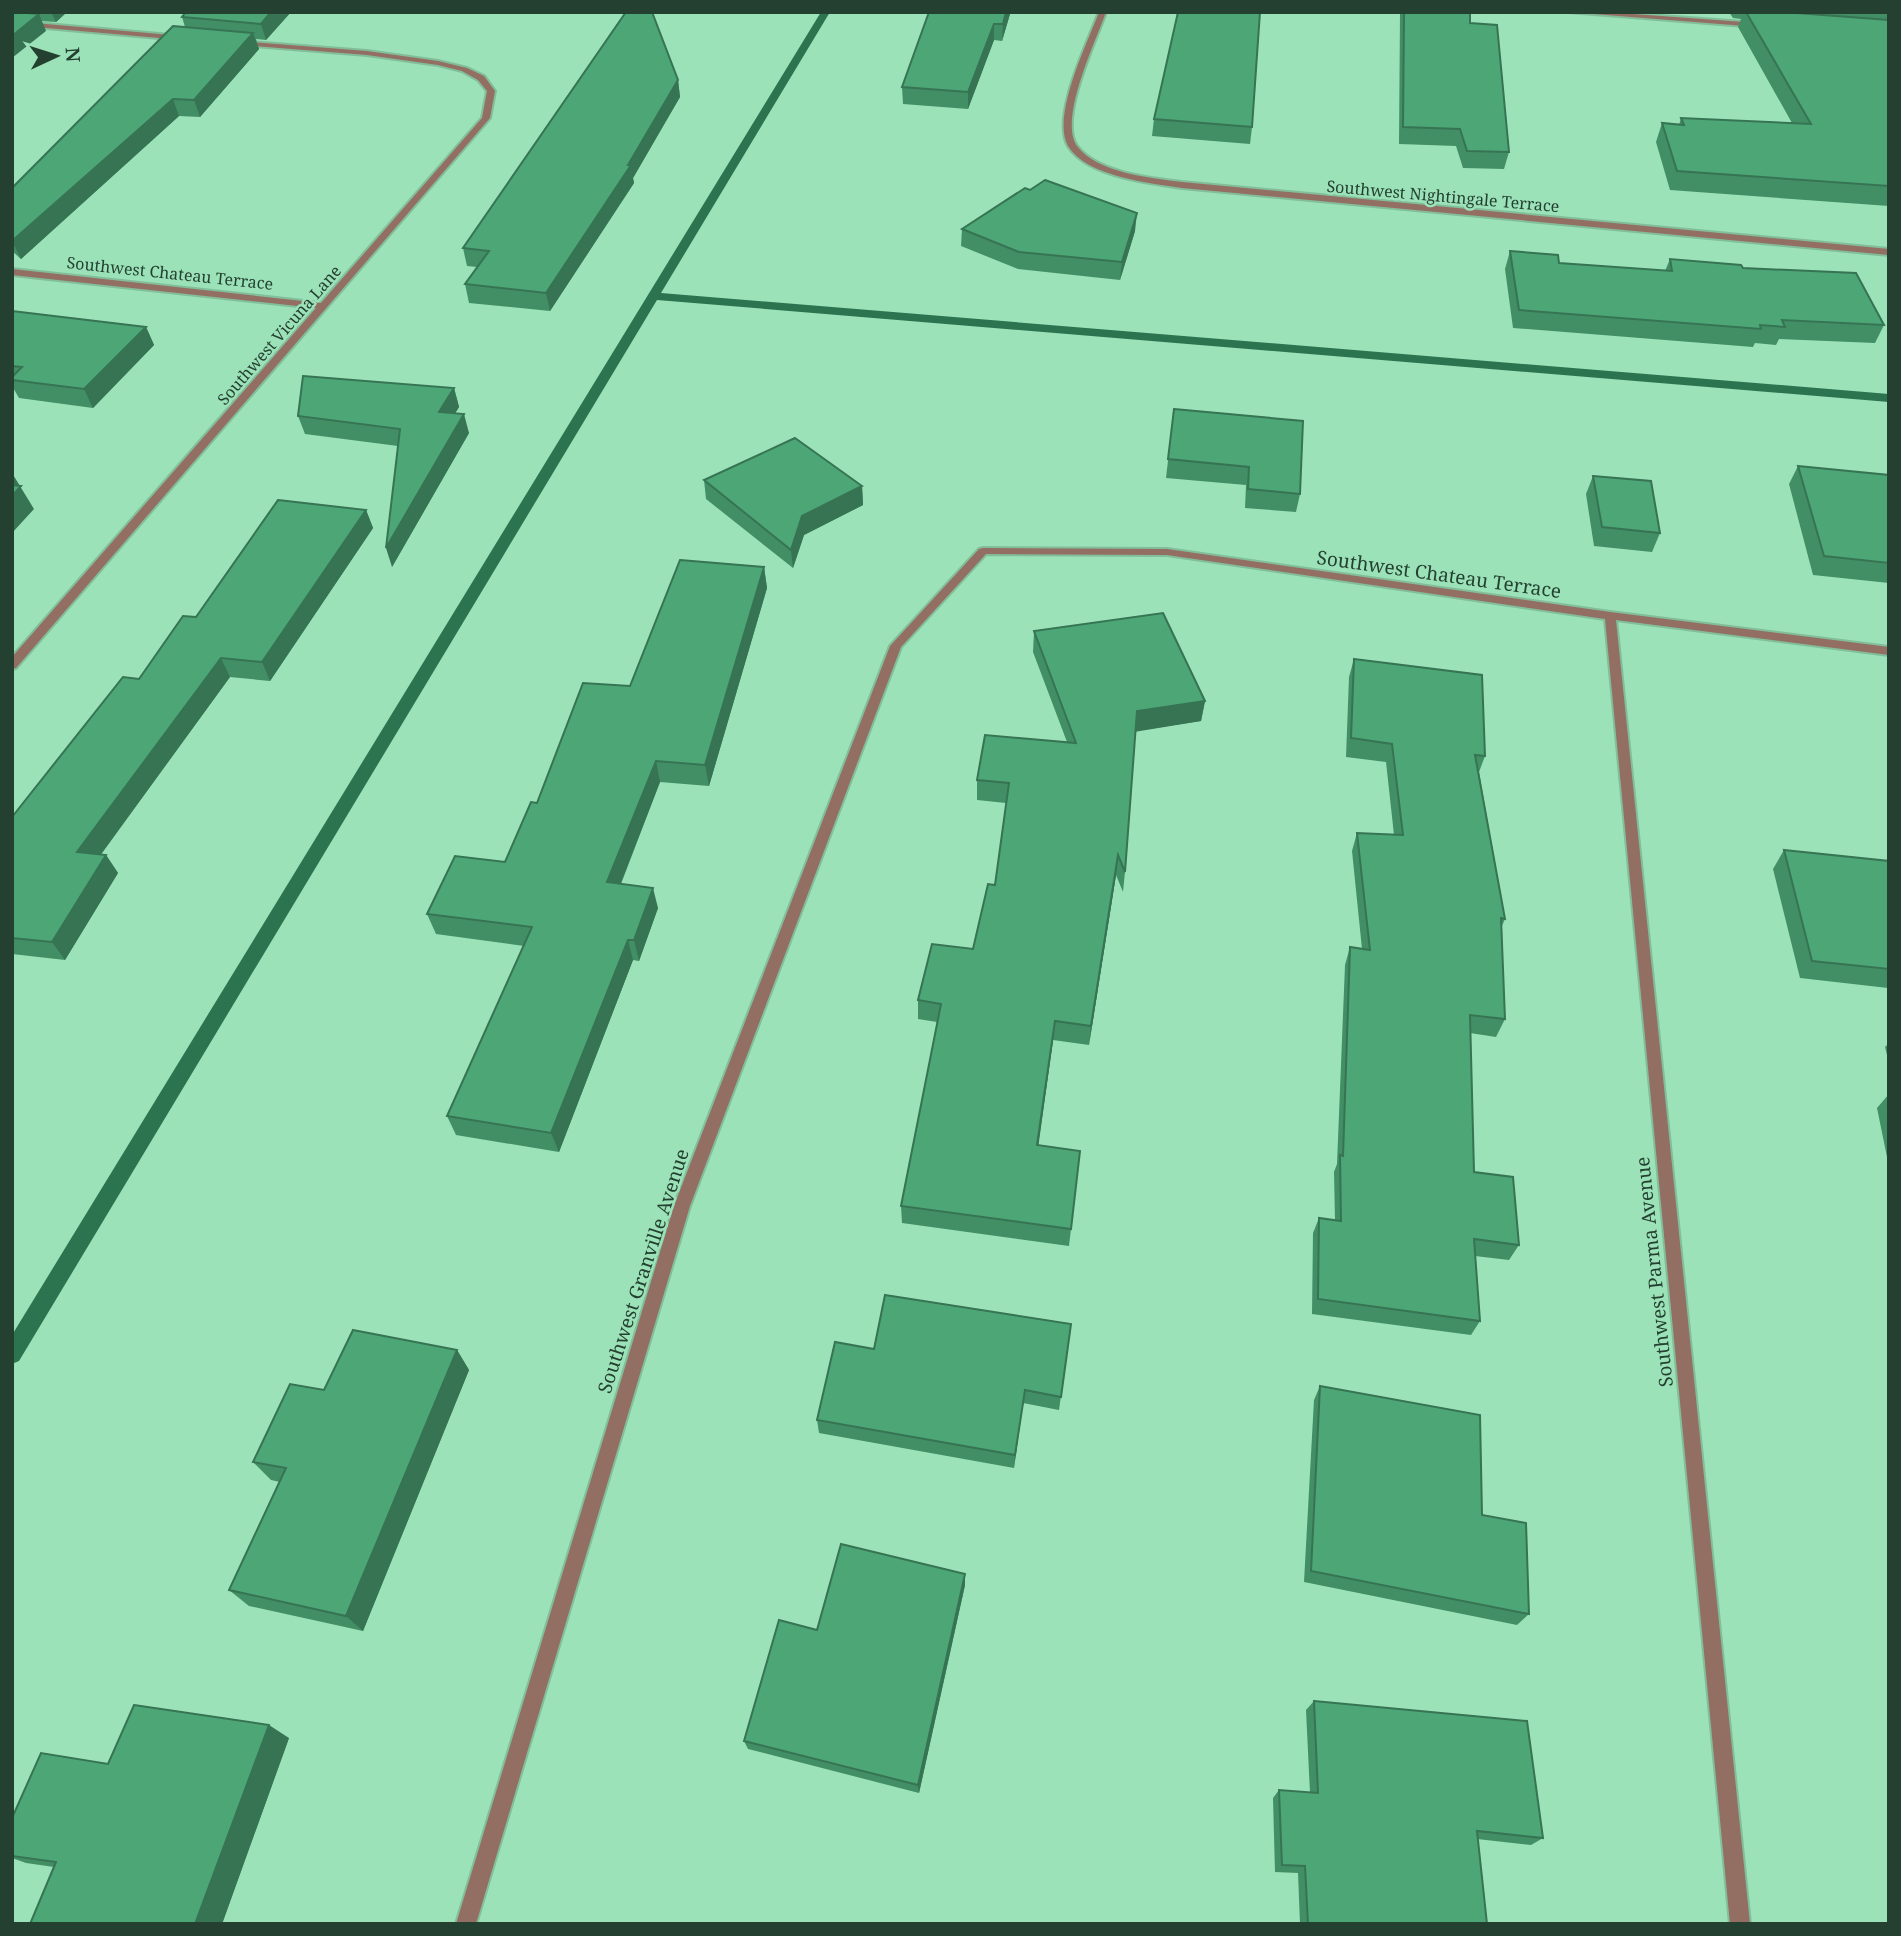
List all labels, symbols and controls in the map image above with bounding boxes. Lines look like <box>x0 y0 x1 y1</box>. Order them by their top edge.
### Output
north arrow <box>21 21 91 91</box>
text: N <box>59 46 86 63</box>
street label: Southwest Nightingale Terrace <box>1326 175 1560 217</box>
street label: Southwest Chateau Terrace <box>66 251 274 295</box>
street label: Southwest Vicuna Lane <box>212 260 346 410</box>
street label: Southwest Chateau Terrace <box>1315 544 1563 604</box>
street label: Southwest Granville Avenue <box>591 1145 695 1397</box>
street label: Southwest Parma Avenue <box>1629 1156 1679 1388</box>

